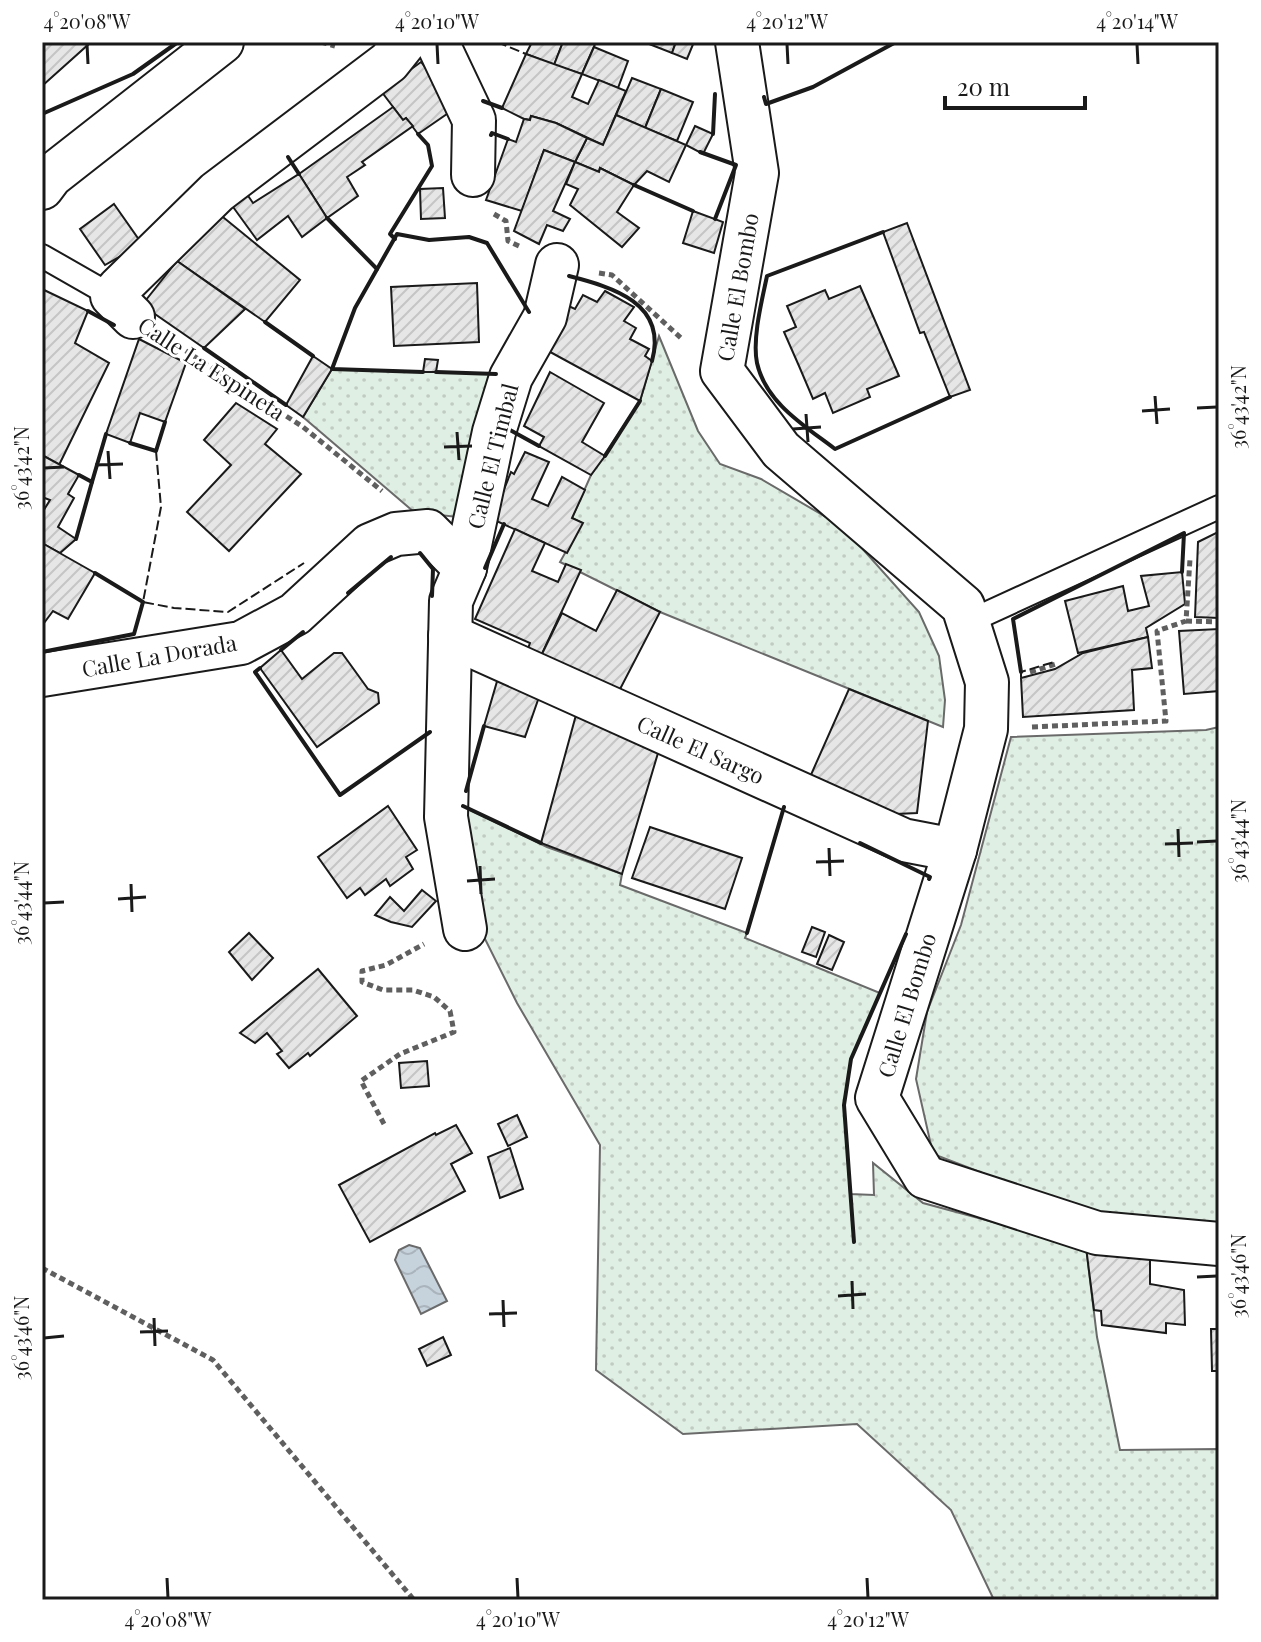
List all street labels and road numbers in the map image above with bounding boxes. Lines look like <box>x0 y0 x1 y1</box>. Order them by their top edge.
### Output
street label: Calle El Bombo <box>709 211 765 363</box>
street label: Calle La Espineta <box>133 309 291 427</box>
street label: Calle El Timbal <box>459 380 525 532</box>
street label: Calle La Dorada <box>79 627 239 683</box>
street label: Calle El Sargo <box>633 708 769 790</box>
street label: Calle El Bombo <box>870 929 942 1081</box>

